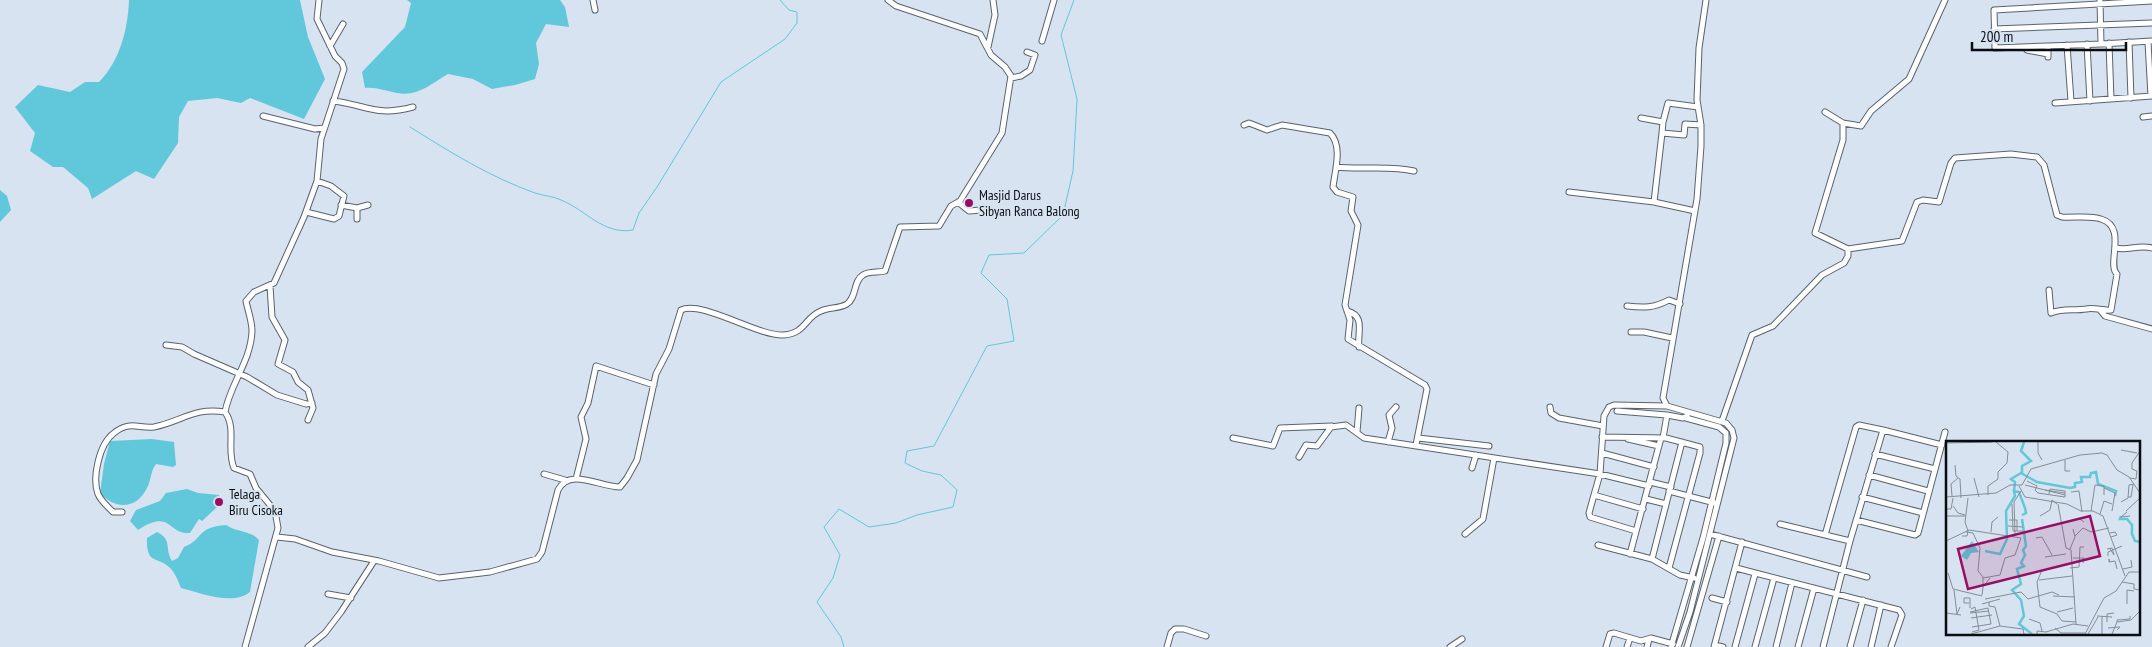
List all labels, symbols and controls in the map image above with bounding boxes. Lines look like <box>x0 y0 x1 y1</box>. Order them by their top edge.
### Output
scale bar <box>1972 20 2126 52</box>
text: 200 m <box>1980 27 2013 46</box>
place label: Masjid Darus Sibyan Ranca Balong <box>979 186 1080 220</box>
marker: Masjid Darus Sibyan Ranca Balong <box>963 197 975 209</box>
inset map <box>1946 441 2140 634</box>
place label: Telaga Biru Cisoka <box>229 485 283 519</box>
marker: Telaga Biru Cisoka <box>213 496 225 508</box>

